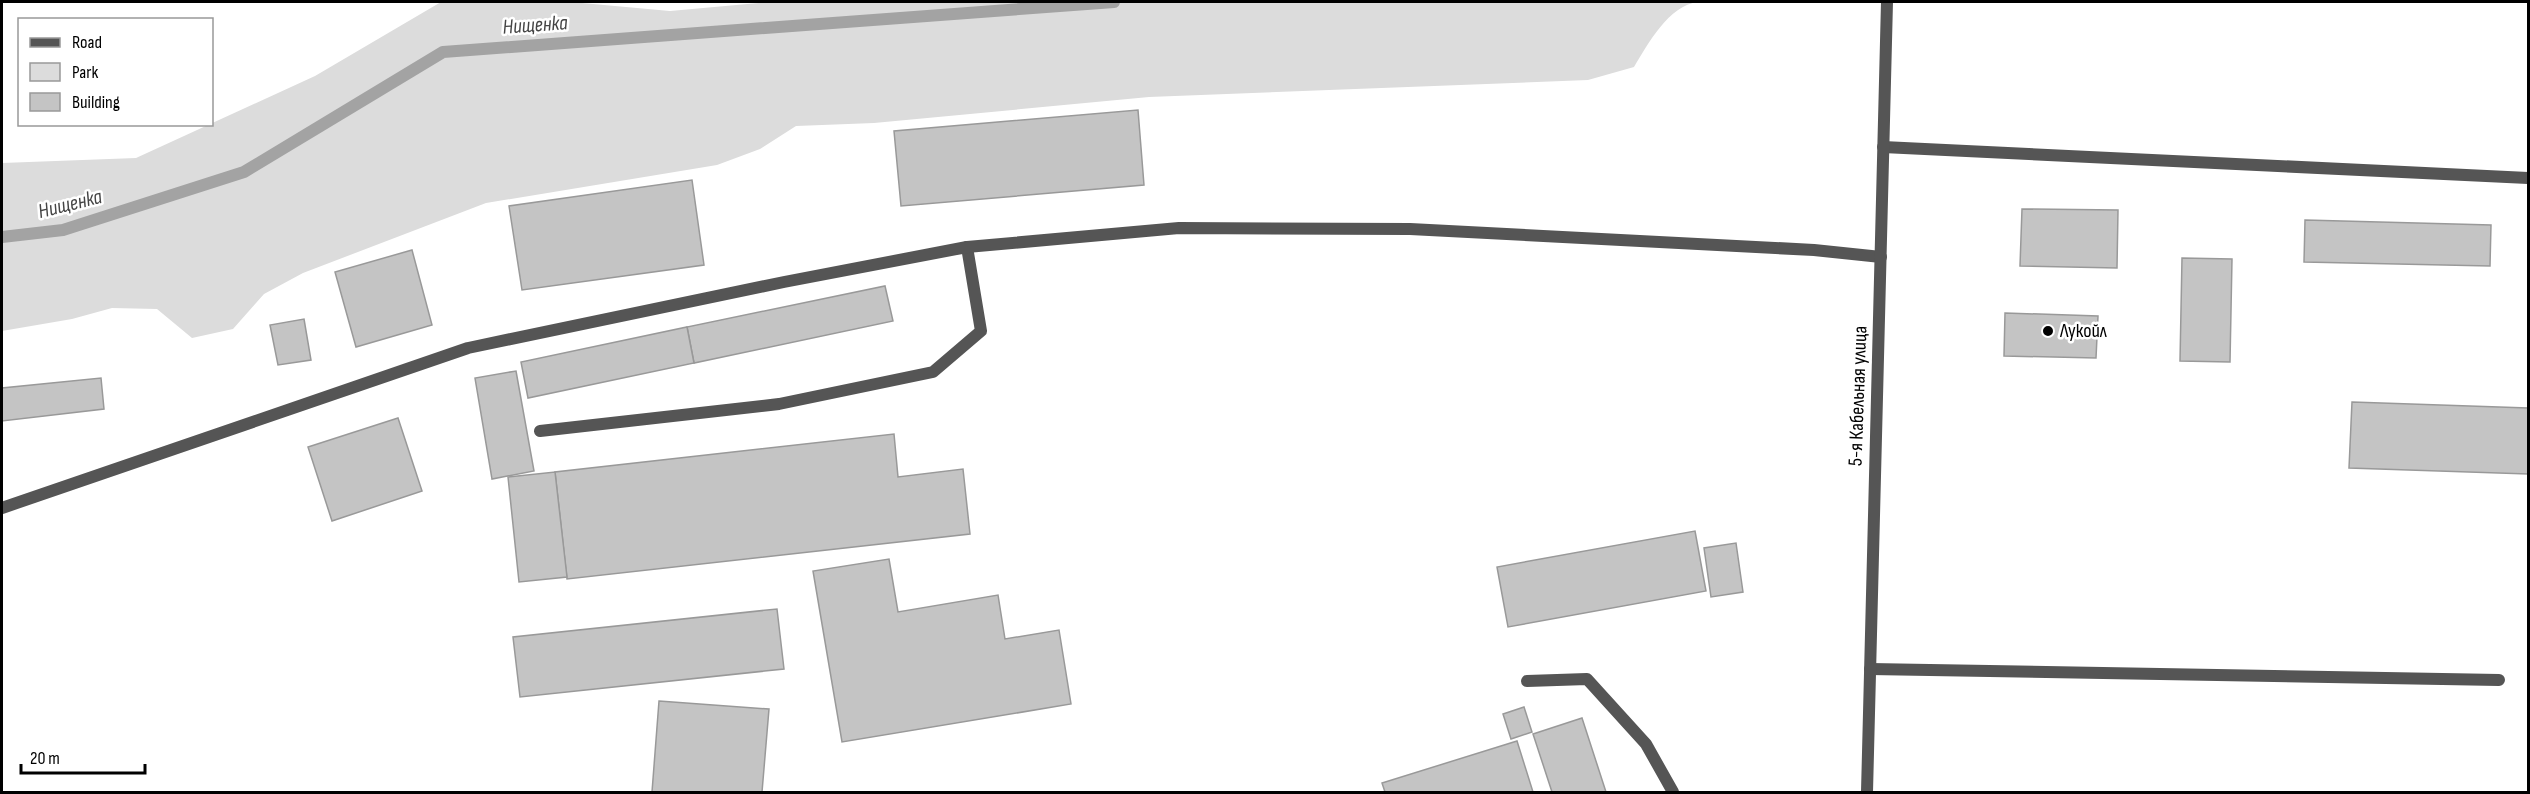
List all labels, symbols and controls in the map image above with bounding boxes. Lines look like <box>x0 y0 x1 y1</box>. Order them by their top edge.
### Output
water label: Нищенка <box>502 10 569 40</box>
legend <box>18 18 213 126</box>
text: Road <box>72 32 102 53</box>
text: Park <box>72 62 98 83</box>
text: Building <box>72 92 120 113</box>
water label: Нищенка <box>35 184 105 224</box>
place label: Лукойл <box>2059 319 2107 343</box>
marker: Лукойл <box>2041 324 2055 338</box>
street label: 5-я Кабельная улица <box>1844 325 1872 467</box>
scale bar <box>21 737 146 775</box>
text: 20 m <box>30 748 60 769</box>

